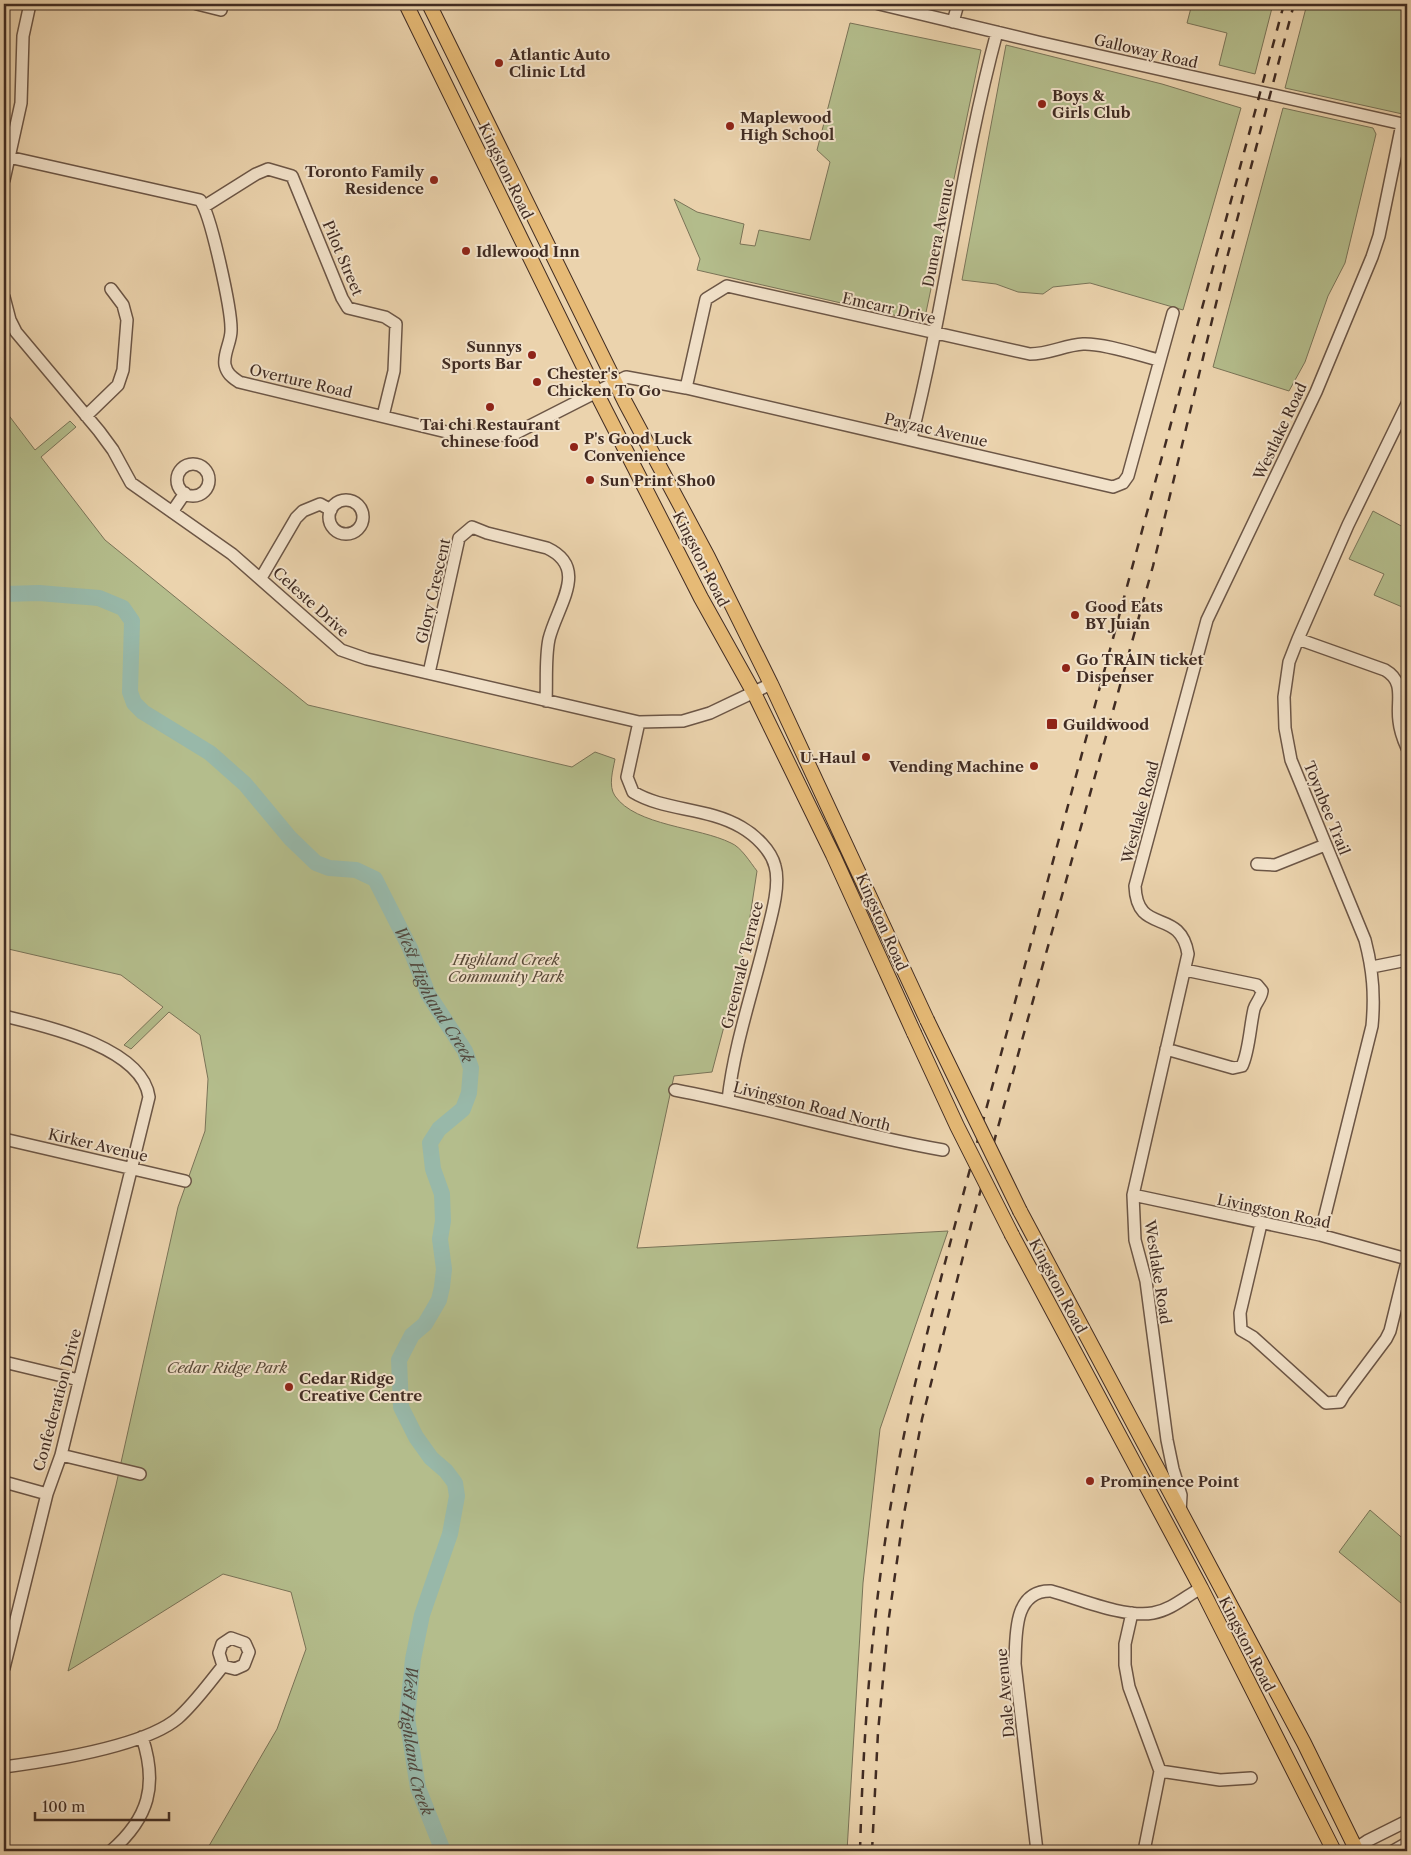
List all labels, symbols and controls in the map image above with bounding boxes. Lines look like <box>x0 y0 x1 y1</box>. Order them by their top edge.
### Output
street label: Galloway Road <box>1092 30 1200 72</box>
place label: Atlantic Auto Clinic Ltd <box>508 45 610 81</box>
marker: Atlantic Auto Clinic Ltd <box>493 57 505 69</box>
place label: Boys & Girls Club <box>1052 86 1131 122</box>
marker: Boys & Girls Club <box>1036 98 1048 110</box>
place label: Maplewood High School <box>740 108 834 144</box>
street label: Kingston Road <box>474 120 538 222</box>
marker: Maplewood High School <box>724 120 736 132</box>
place label: Toronto Family Residence <box>305 162 425 198</box>
marker: Toronto Family Residence <box>428 174 440 186</box>
street label: Dunera Avenue <box>918 177 958 289</box>
street label: Pilot Street <box>319 217 368 299</box>
place label: Idlewood Inn <box>476 242 580 261</box>
marker: Idlewood Inn <box>460 245 472 257</box>
street label: Emcarr Drive <box>840 288 938 328</box>
place label: Sunnys Sports Bar <box>442 337 523 373</box>
marker: Sunnys Sports Bar <box>526 349 538 361</box>
street label: Overture Road <box>248 360 354 402</box>
place label: Chester's Chicken To Go <box>547 364 661 400</box>
marker: Chester's Chicken To Go <box>531 376 543 388</box>
street label: Westlake Road <box>1249 379 1311 484</box>
marker: Tai chi Restaurant chinese food <box>484 401 496 413</box>
street label: Payzac Avenue <box>882 409 990 451</box>
place label: Tai chi Restaurant chinese food <box>420 415 560 451</box>
place label: P's Good Luck Convenience <box>584 429 693 465</box>
marker: P's Good Luck Convenience <box>568 441 580 453</box>
place label: Sun Print Sho0 <box>600 471 716 490</box>
marker: Sun Print Sho0 <box>584 474 596 486</box>
street label: Kingston Road <box>669 508 733 610</box>
street label: Glory Crescent <box>412 536 455 646</box>
street label: Celeste Drive <box>269 563 353 641</box>
place label: Good Eats BY Juian <box>1085 597 1163 633</box>
marker: Good Eats BY Juian <box>1069 609 1081 621</box>
place label: Go TRAIN ticket Dispenser <box>1076 650 1204 686</box>
marker: Go TRAIN ticket Dispenser <box>1060 662 1072 674</box>
place label: Guildwood <box>1063 715 1149 734</box>
marker: Guildwood <box>1045 717 1059 731</box>
place label: U-Haul <box>800 748 856 767</box>
marker: U-Haul <box>860 751 872 763</box>
place label: Vending Machine <box>888 757 1024 776</box>
street label: Toynbee Trail <box>1300 758 1355 858</box>
street label: Westlake Road <box>1117 759 1163 866</box>
marker: Vending Machine <box>1028 760 1040 772</box>
street label: Kingston Road <box>852 870 912 974</box>
street label: Greenvale Terrace <box>717 899 767 1031</box>
water label: West Highland Creek <box>390 922 478 1066</box>
park label: Highland Creek Community Park <box>448 950 564 986</box>
street label: Livingston Road North <box>731 1077 893 1135</box>
street label: Kirker Avenue <box>46 1124 150 1166</box>
street label: Livingston Road <box>1215 1190 1333 1232</box>
street label: Westlake Road <box>1140 1218 1176 1325</box>
street label: Kingston Road <box>1025 1235 1091 1337</box>
street label: Confederation Drive <box>29 1327 85 1473</box>
park label: Cedar Ridge Park <box>167 1358 287 1377</box>
place label: Cedar Ridge Creative Centre <box>299 1369 422 1405</box>
marker: Cedar Ridge Creative Centre <box>283 1381 295 1393</box>
place label: Prominence Point <box>1100 1472 1239 1491</box>
marker: Prominence Point <box>1084 1475 1096 1487</box>
street label: Kingston Road <box>1215 1593 1279 1695</box>
street label: Dale Avenue <box>992 1648 1018 1738</box>
water label: West Highland Creek <box>397 1664 438 1819</box>
scale bar <box>35 1790 169 1822</box>
text: 100 m <box>42 1797 85 1816</box>

